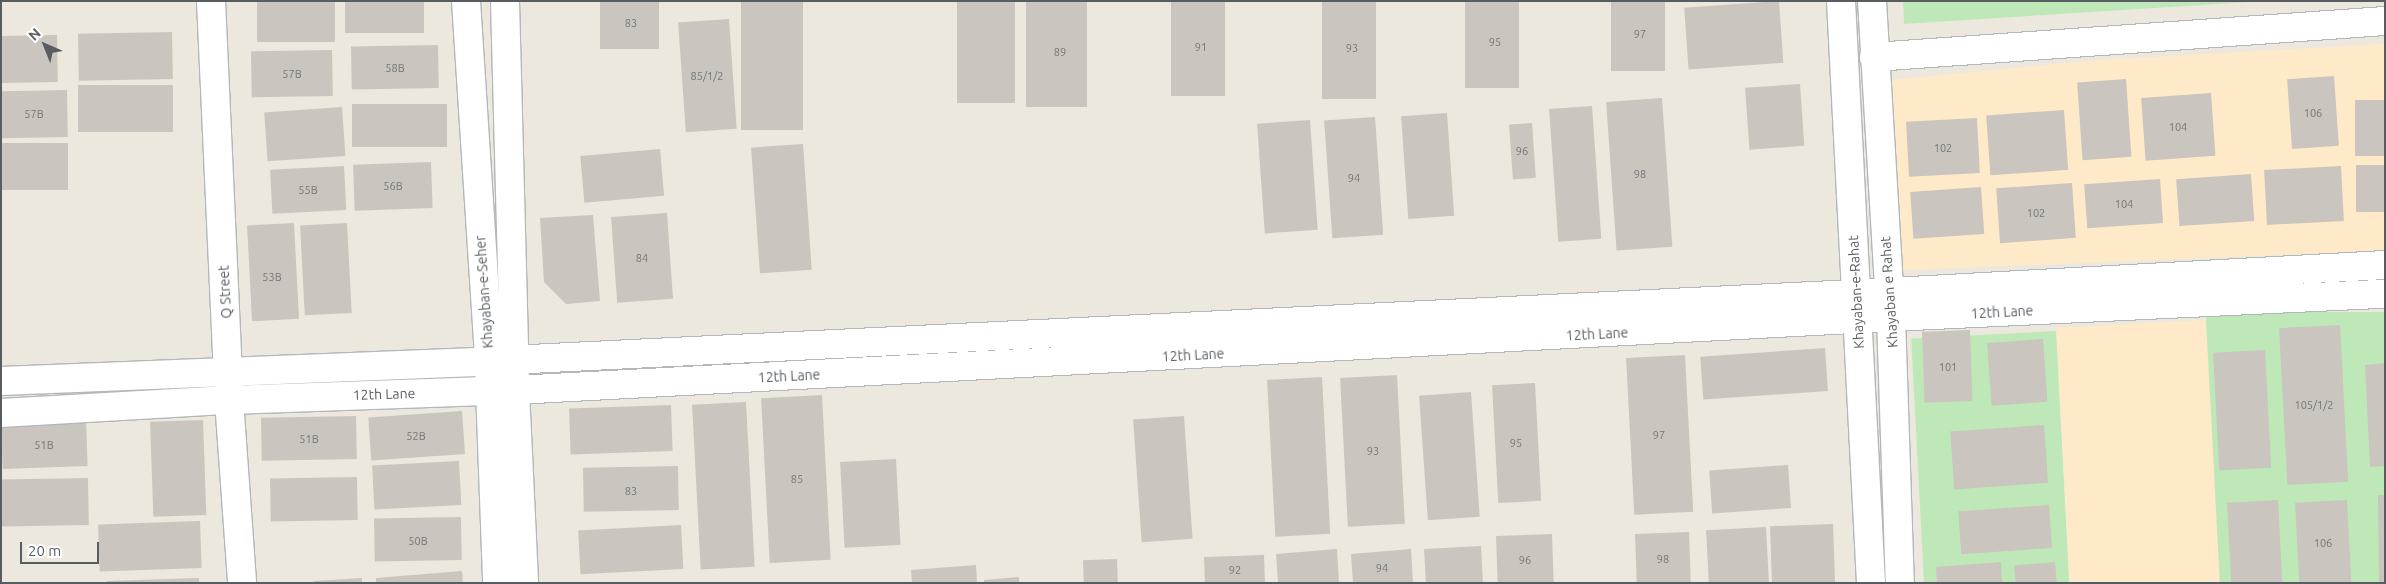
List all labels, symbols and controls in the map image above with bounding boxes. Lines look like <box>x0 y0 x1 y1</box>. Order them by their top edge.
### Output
house number: 83 <box>625 16 637 30</box>
north arrow <box>20 20 70 70</box>
text: N <box>25 25 44 44</box>
house number: 97 <box>1634 27 1646 41</box>
house number: 95 <box>1489 35 1501 49</box>
house number: 91 <box>1195 40 1207 54</box>
house number: 93 <box>1346 41 1358 55</box>
house number: 89 <box>1054 45 1066 59</box>
house number: 58B <box>385 61 405 75</box>
house number: 57B <box>282 67 302 81</box>
house number: 85/1/2 <box>691 69 723 83</box>
house number: 106 <box>2304 106 2322 120</box>
house number: 57B <box>24 107 44 121</box>
house number: 104 <box>2169 120 2187 134</box>
house number: 102 <box>1934 141 1952 155</box>
house number: 96 <box>1516 144 1528 158</box>
house number: 98 <box>1634 167 1646 181</box>
house number: 94 <box>1348 171 1360 185</box>
house number: 56B <box>383 179 403 193</box>
house number: 55B <box>298 183 318 197</box>
house number: 104 <box>2115 197 2133 211</box>
house number: 102 <box>2027 206 2045 220</box>
street label: Khayaban-e-Seher <box>472 235 496 349</box>
street label: Khayaban-e-Rahat <box>1845 235 1867 349</box>
street label: Khayaban e Rahat <box>1877 236 1901 348</box>
house number: 84 <box>636 251 648 265</box>
street label: Q Street <box>215 265 235 319</box>
house number: 53B <box>262 270 282 284</box>
street label: 12th Lane <box>1970 302 2034 322</box>
street label: 12th Lane <box>1565 324 1629 344</box>
street label: 12th Lane <box>1161 345 1225 365</box>
house number: 101 <box>1939 360 1957 374</box>
street label: 12th Lane <box>757 366 821 386</box>
street label: 12th Lane <box>352 385 416 403</box>
house number: 105/1/2 <box>2294 398 2334 412</box>
house number: 97 <box>1653 428 1665 442</box>
house number: 52B <box>406 429 426 443</box>
house number: 51B <box>299 432 319 446</box>
house number: 95 <box>1510 436 1522 450</box>
house number: 51B <box>34 438 54 452</box>
house number: 93 <box>1367 444 1379 458</box>
house number: 85 <box>791 472 803 486</box>
house number: 83 <box>625 484 637 498</box>
scale bar <box>22 532 101 564</box>
house number: 50B <box>408 534 428 548</box>
house number: 106 <box>2314 536 2332 550</box>
text: 20 m <box>28 542 61 559</box>
house number: 98 <box>1657 552 1669 566</box>
house number: 96 <box>1519 553 1531 567</box>
house number: 94 <box>1376 561 1388 575</box>
house number: 92 <box>1229 563 1241 577</box>

